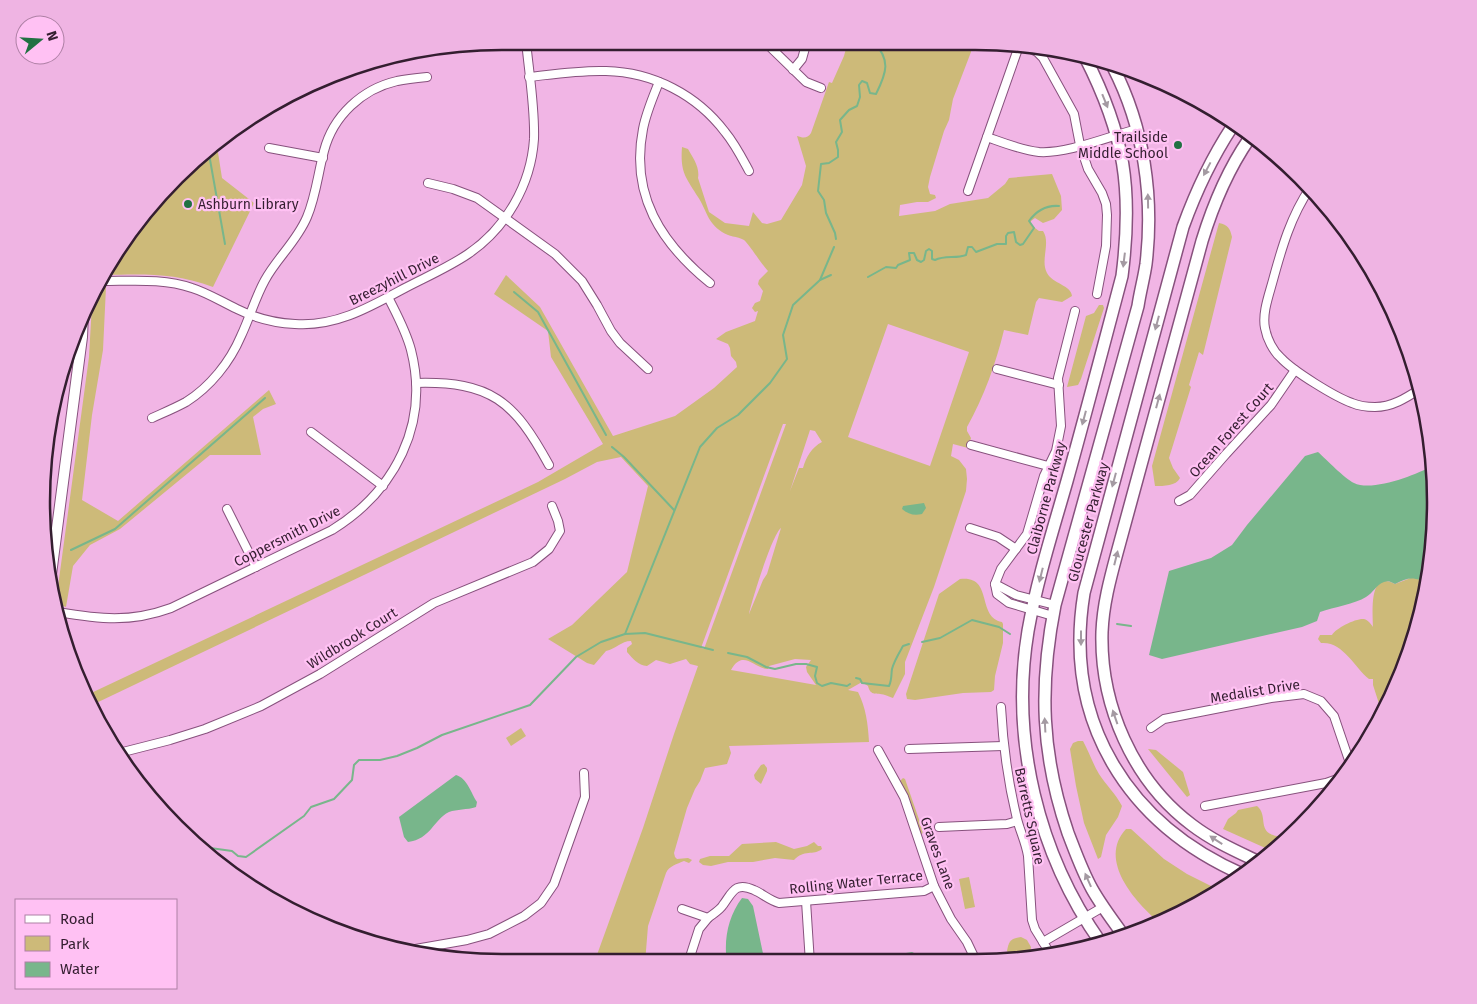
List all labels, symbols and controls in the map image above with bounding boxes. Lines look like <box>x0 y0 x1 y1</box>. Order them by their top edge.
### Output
north arrow <box>15 15 65 65</box>
text: N <box>42 29 61 43</box>
one-way arrow <box>1102 94 1110 108</box>
place label: Trailside Middle School <box>1078 129 1168 162</box>
marker: Trailside Middle School <box>1172 139 1184 151</box>
one-way arrow <box>1203 161 1211 176</box>
one-way arrow <box>1144 193 1152 209</box>
place label: Ashburn Library <box>198 196 299 213</box>
marker: Ashburn Library <box>182 198 194 210</box>
street label: Breezyhill Drive <box>346 249 442 309</box>
one-way arrow <box>1120 253 1128 269</box>
one-way arrow <box>1153 315 1161 330</box>
street label: Ocean Forest Court <box>1186 379 1278 481</box>
one-way arrow <box>1155 393 1163 408</box>
one-way arrow <box>1080 410 1088 425</box>
street label: Claiborne Parkway <box>1023 440 1070 557</box>
street label: Gloucester Parkway <box>1064 460 1113 584</box>
one-way arrow <box>1110 472 1118 487</box>
street label: Coppersmith Drive <box>231 502 343 571</box>
one-way arrow <box>1112 550 1120 565</box>
one-way arrow <box>1037 567 1045 582</box>
street label: Wildbrook Court <box>304 603 401 673</box>
one-way arrow <box>1077 630 1085 646</box>
street label: Medalist Drive <box>1209 676 1301 707</box>
one-way arrow <box>1111 709 1119 724</box>
one-way arrow <box>1040 717 1048 733</box>
street label: Barretts Square <box>1011 766 1048 866</box>
street label: Graves Lane <box>917 814 959 892</box>
one-way arrow <box>1209 836 1222 845</box>
street label: Rolling Water Terrace <box>788 867 924 898</box>
one-way arrow <box>1083 873 1091 887</box>
legend <box>15 899 178 989</box>
text: Road <box>60 910 95 928</box>
text: Park <box>60 935 90 953</box>
text: Water <box>60 960 99 978</box>

